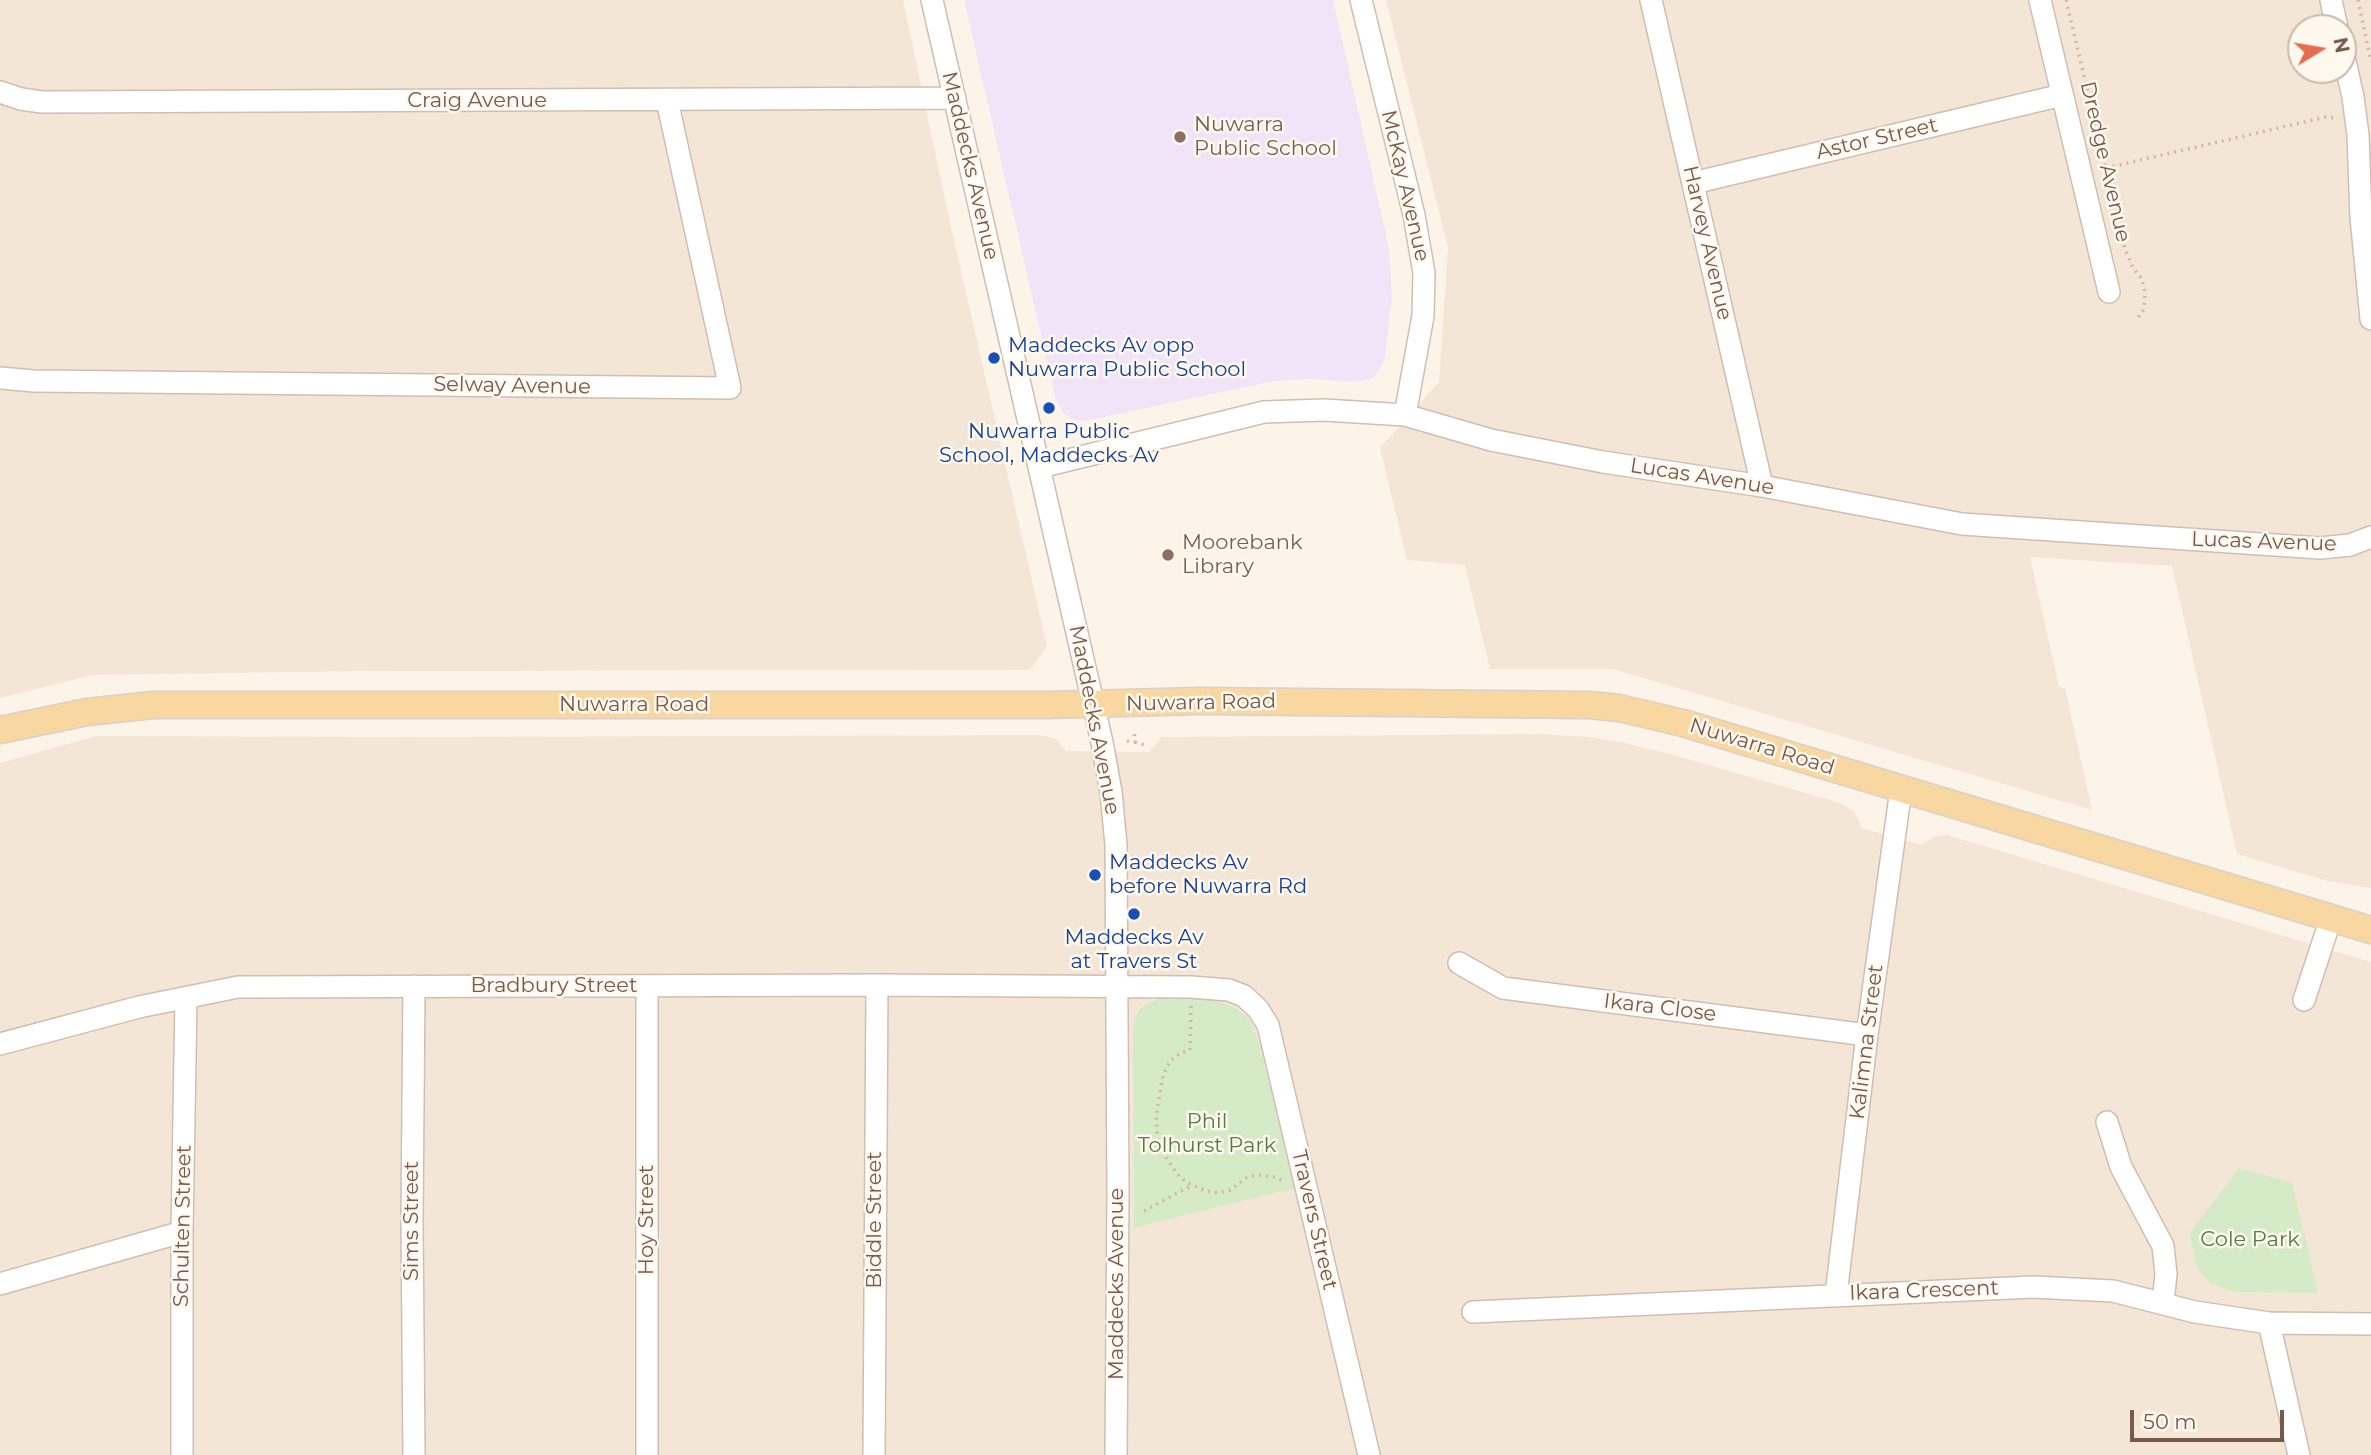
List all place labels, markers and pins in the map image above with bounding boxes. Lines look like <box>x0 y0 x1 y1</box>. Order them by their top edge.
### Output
place label: Nuwarra Public School <box>1194 112 1337 162</box>
marker: Nuwarra Public School <box>1172 129 1188 145</box>
place label: Maddecks Av opp Nuwarra Public School <box>1008 333 1246 383</box>
marker: Maddecks Av opp Nuwarra Public School <box>986 350 1002 366</box>
marker: Nuwarra Public School, Maddecks Av <box>1041 400 1057 416</box>
place label: Nuwarra Public School, Maddecks Av <box>939 419 1159 469</box>
place label: Moorebank Library <box>1182 530 1303 580</box>
marker: Moorebank Library <box>1160 547 1176 563</box>
place label: Maddecks Av before Nuwarra Rd <box>1109 850 1307 900</box>
marker: Maddecks Av before Nuwarra Rd <box>1087 867 1103 883</box>
marker: Maddecks Av at Travers St <box>1126 906 1142 922</box>
place label: Maddecks Av at Travers St <box>1064 925 1204 975</box>

